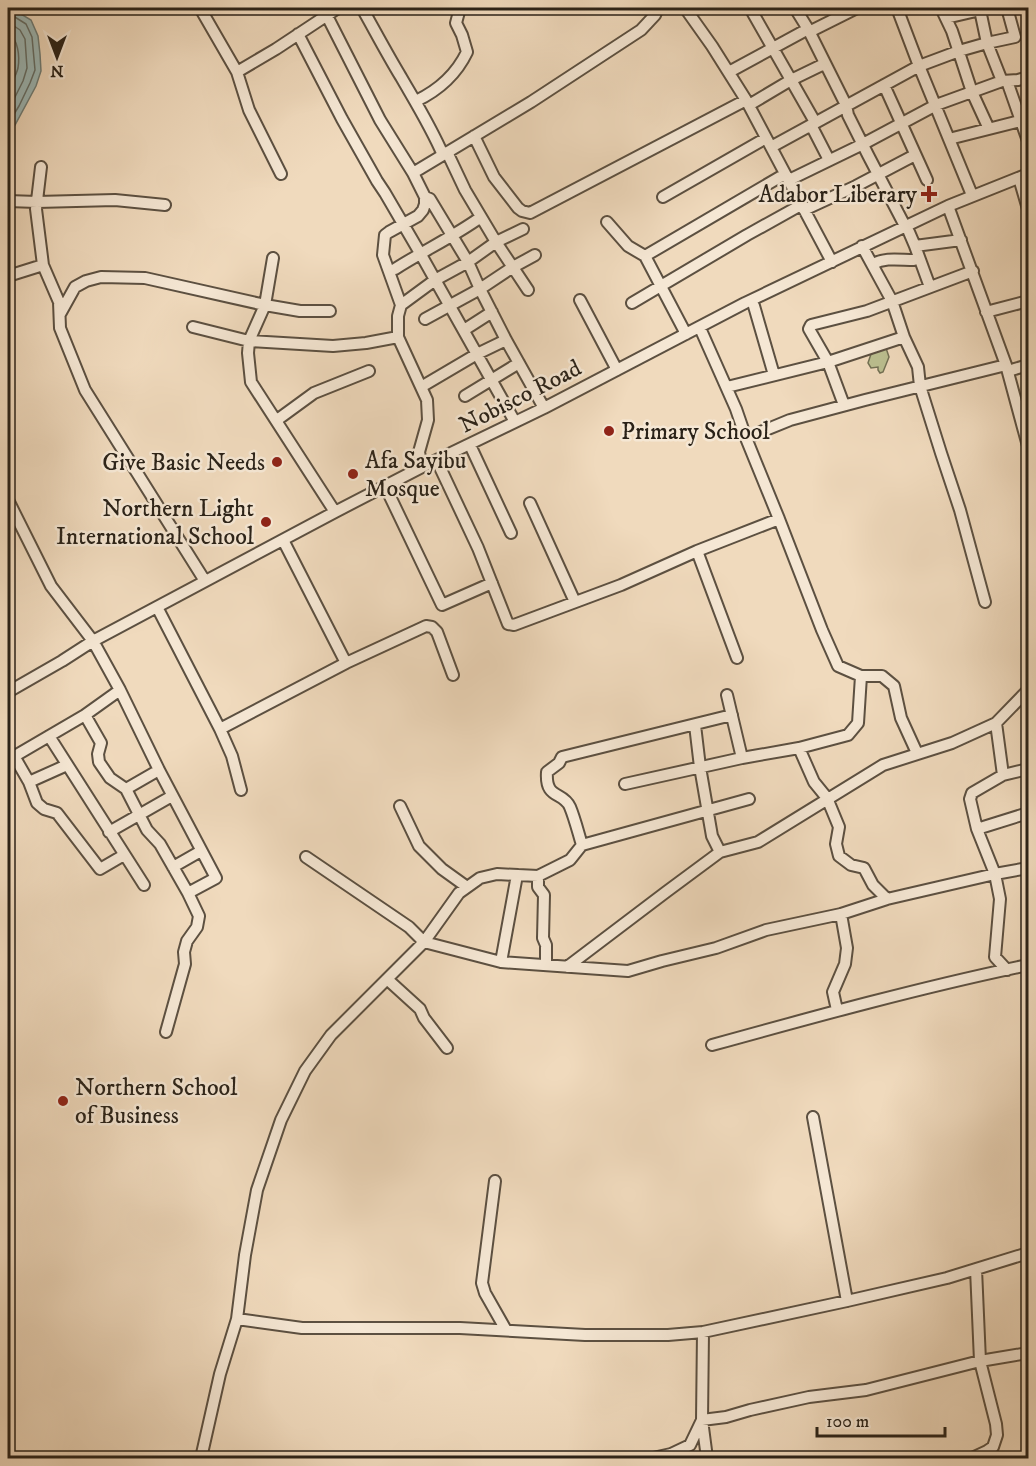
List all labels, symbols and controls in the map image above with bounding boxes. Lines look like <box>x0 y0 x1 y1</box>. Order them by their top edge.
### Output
north arrow <box>27 27 87 87</box>
text: N <box>50 61 64 81</box>
place label: Adabor Liberary <box>759 180 918 210</box>
marker: Adabor Liberary <box>922 187 936 201</box>
street label: Nobisco Road <box>454 353 587 440</box>
place label: Primary School <box>621 417 770 447</box>
marker: Primary School <box>602 424 616 438</box>
place label: Afa Sayibu Mosque <box>365 446 466 504</box>
place label: Give Basic Needs <box>102 448 265 478</box>
marker: Give Basic Needs <box>270 455 284 469</box>
marker: Afa Sayibu Mosque <box>346 467 360 481</box>
place label: Northern Light International School <box>56 494 255 552</box>
marker: Northern Light International School <box>259 515 273 529</box>
place label: Northern School of Business <box>75 1073 238 1131</box>
marker: Northern School of Business <box>56 1094 70 1108</box>
scale bar <box>817 1400 944 1438</box>
text: 100 m <box>826 1411 869 1433</box>

